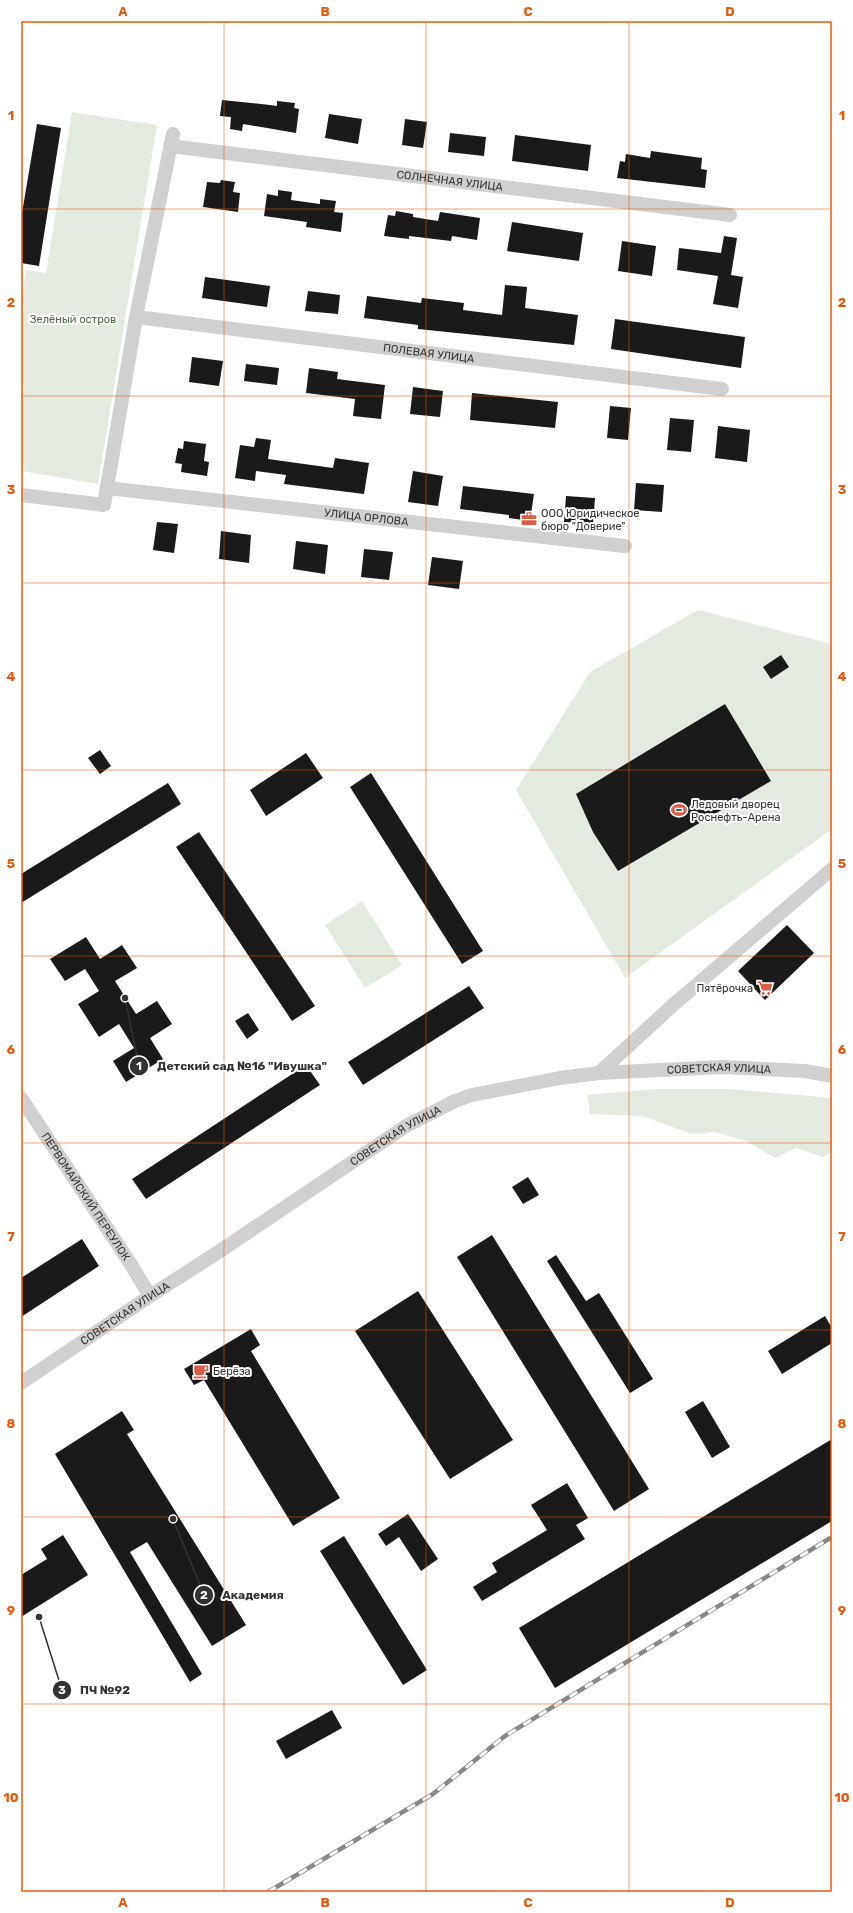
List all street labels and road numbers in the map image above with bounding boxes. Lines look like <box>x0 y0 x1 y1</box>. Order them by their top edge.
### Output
street label: СОЛНЕЧНАЯ УЛИЦА <box>396 168 504 194</box>
street label: ПОЛЕВАЯ УЛИЦА <box>382 341 476 366</box>
street label: УЛИЦА ОРЛОВА <box>324 506 410 529</box>
street label: СОВЕТСКАЯ УЛИЦА <box>667 1061 772 1077</box>
street label: СОВЕТСКАЯ УЛИЦА <box>348 1103 444 1169</box>
street label: ПЕРВОМАЙСКИЙ ПЕРЕУЛОК <box>39 1130 133 1263</box>
street label: СОВЕТСКАЯ УЛИЦА <box>78 1279 172 1348</box>

